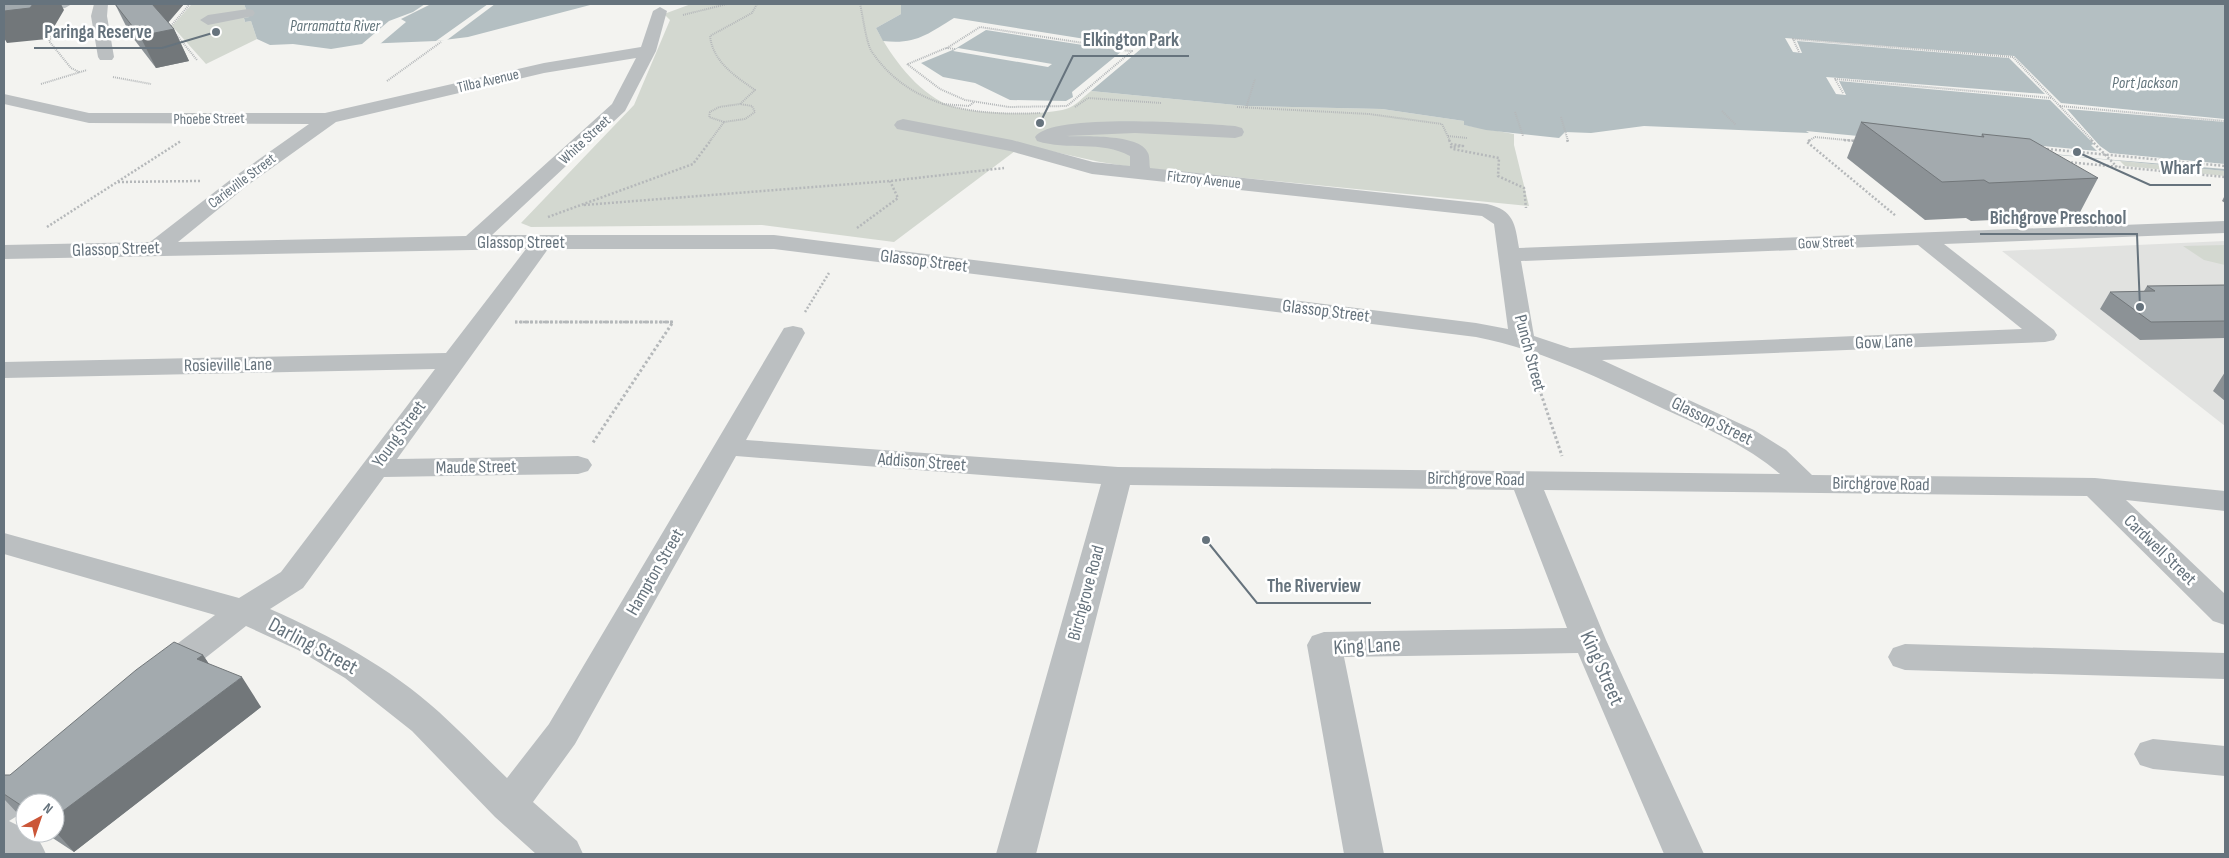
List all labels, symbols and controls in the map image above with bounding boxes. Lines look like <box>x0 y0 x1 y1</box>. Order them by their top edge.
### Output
callout: Paringa Reserve <box>34 14 162 48</box>
water label: Parramatta River <box>290 17 381 36</box>
text: Paringa Reserve <box>44 21 152 44</box>
callout: Elkington Park <box>1073 22 1189 56</box>
text: Elkington Park <box>1083 29 1179 52</box>
street label: Tilba Avenue <box>455 65 521 97</box>
water label: Port Jackson <box>2112 74 2178 93</box>
street label: Phoebe Street <box>173 109 245 129</box>
street label: White Street <box>555 111 615 169</box>
street label: Carieville Street <box>204 149 280 213</box>
callout: Wharf <box>2150 151 2211 185</box>
text: Wharf <box>2160 157 2203 180</box>
street label: Fitzroy Avenue <box>1166 167 1242 193</box>
callout: Bichgrove Preschool <box>1980 200 2137 234</box>
text: Bichgrove Preschool <box>1990 207 2126 230</box>
street label: Glassop Street <box>477 232 565 253</box>
street label: Gow Street <box>1798 233 1855 253</box>
street label: Glassop Street <box>72 237 161 261</box>
street label: Glassop Street <box>879 245 969 277</box>
street label: Glassop Street <box>1281 295 1371 327</box>
street label: Punch Street <box>1510 312 1550 394</box>
street label: Gow Lane <box>1855 330 1913 354</box>
street label: Rosieville Lane <box>184 354 272 376</box>
street label: Glassop Street <box>1668 392 1757 450</box>
street label: Young Street <box>368 396 431 471</box>
street label: Addison Street <box>876 448 967 476</box>
street label: Maude Street <box>435 456 517 478</box>
street label: Birchgrove Road <box>1427 468 1525 490</box>
street label: Birchgrove Road <box>1832 473 1930 495</box>
street label: Cardwell Street <box>2119 510 2201 590</box>
street label: Hampton Street <box>622 525 688 619</box>
street label: Birchgrove Road <box>1063 543 1109 643</box>
callout: The Riverview <box>1257 569 1371 603</box>
text: The Riverview <box>1267 575 1362 598</box>
street label: Darling Street <box>264 612 362 680</box>
street label: King Street <box>1575 627 1629 709</box>
street label: King Lane <box>1333 632 1401 660</box>
north arrow <box>15 793 65 843</box>
text: N <box>40 800 56 817</box>

